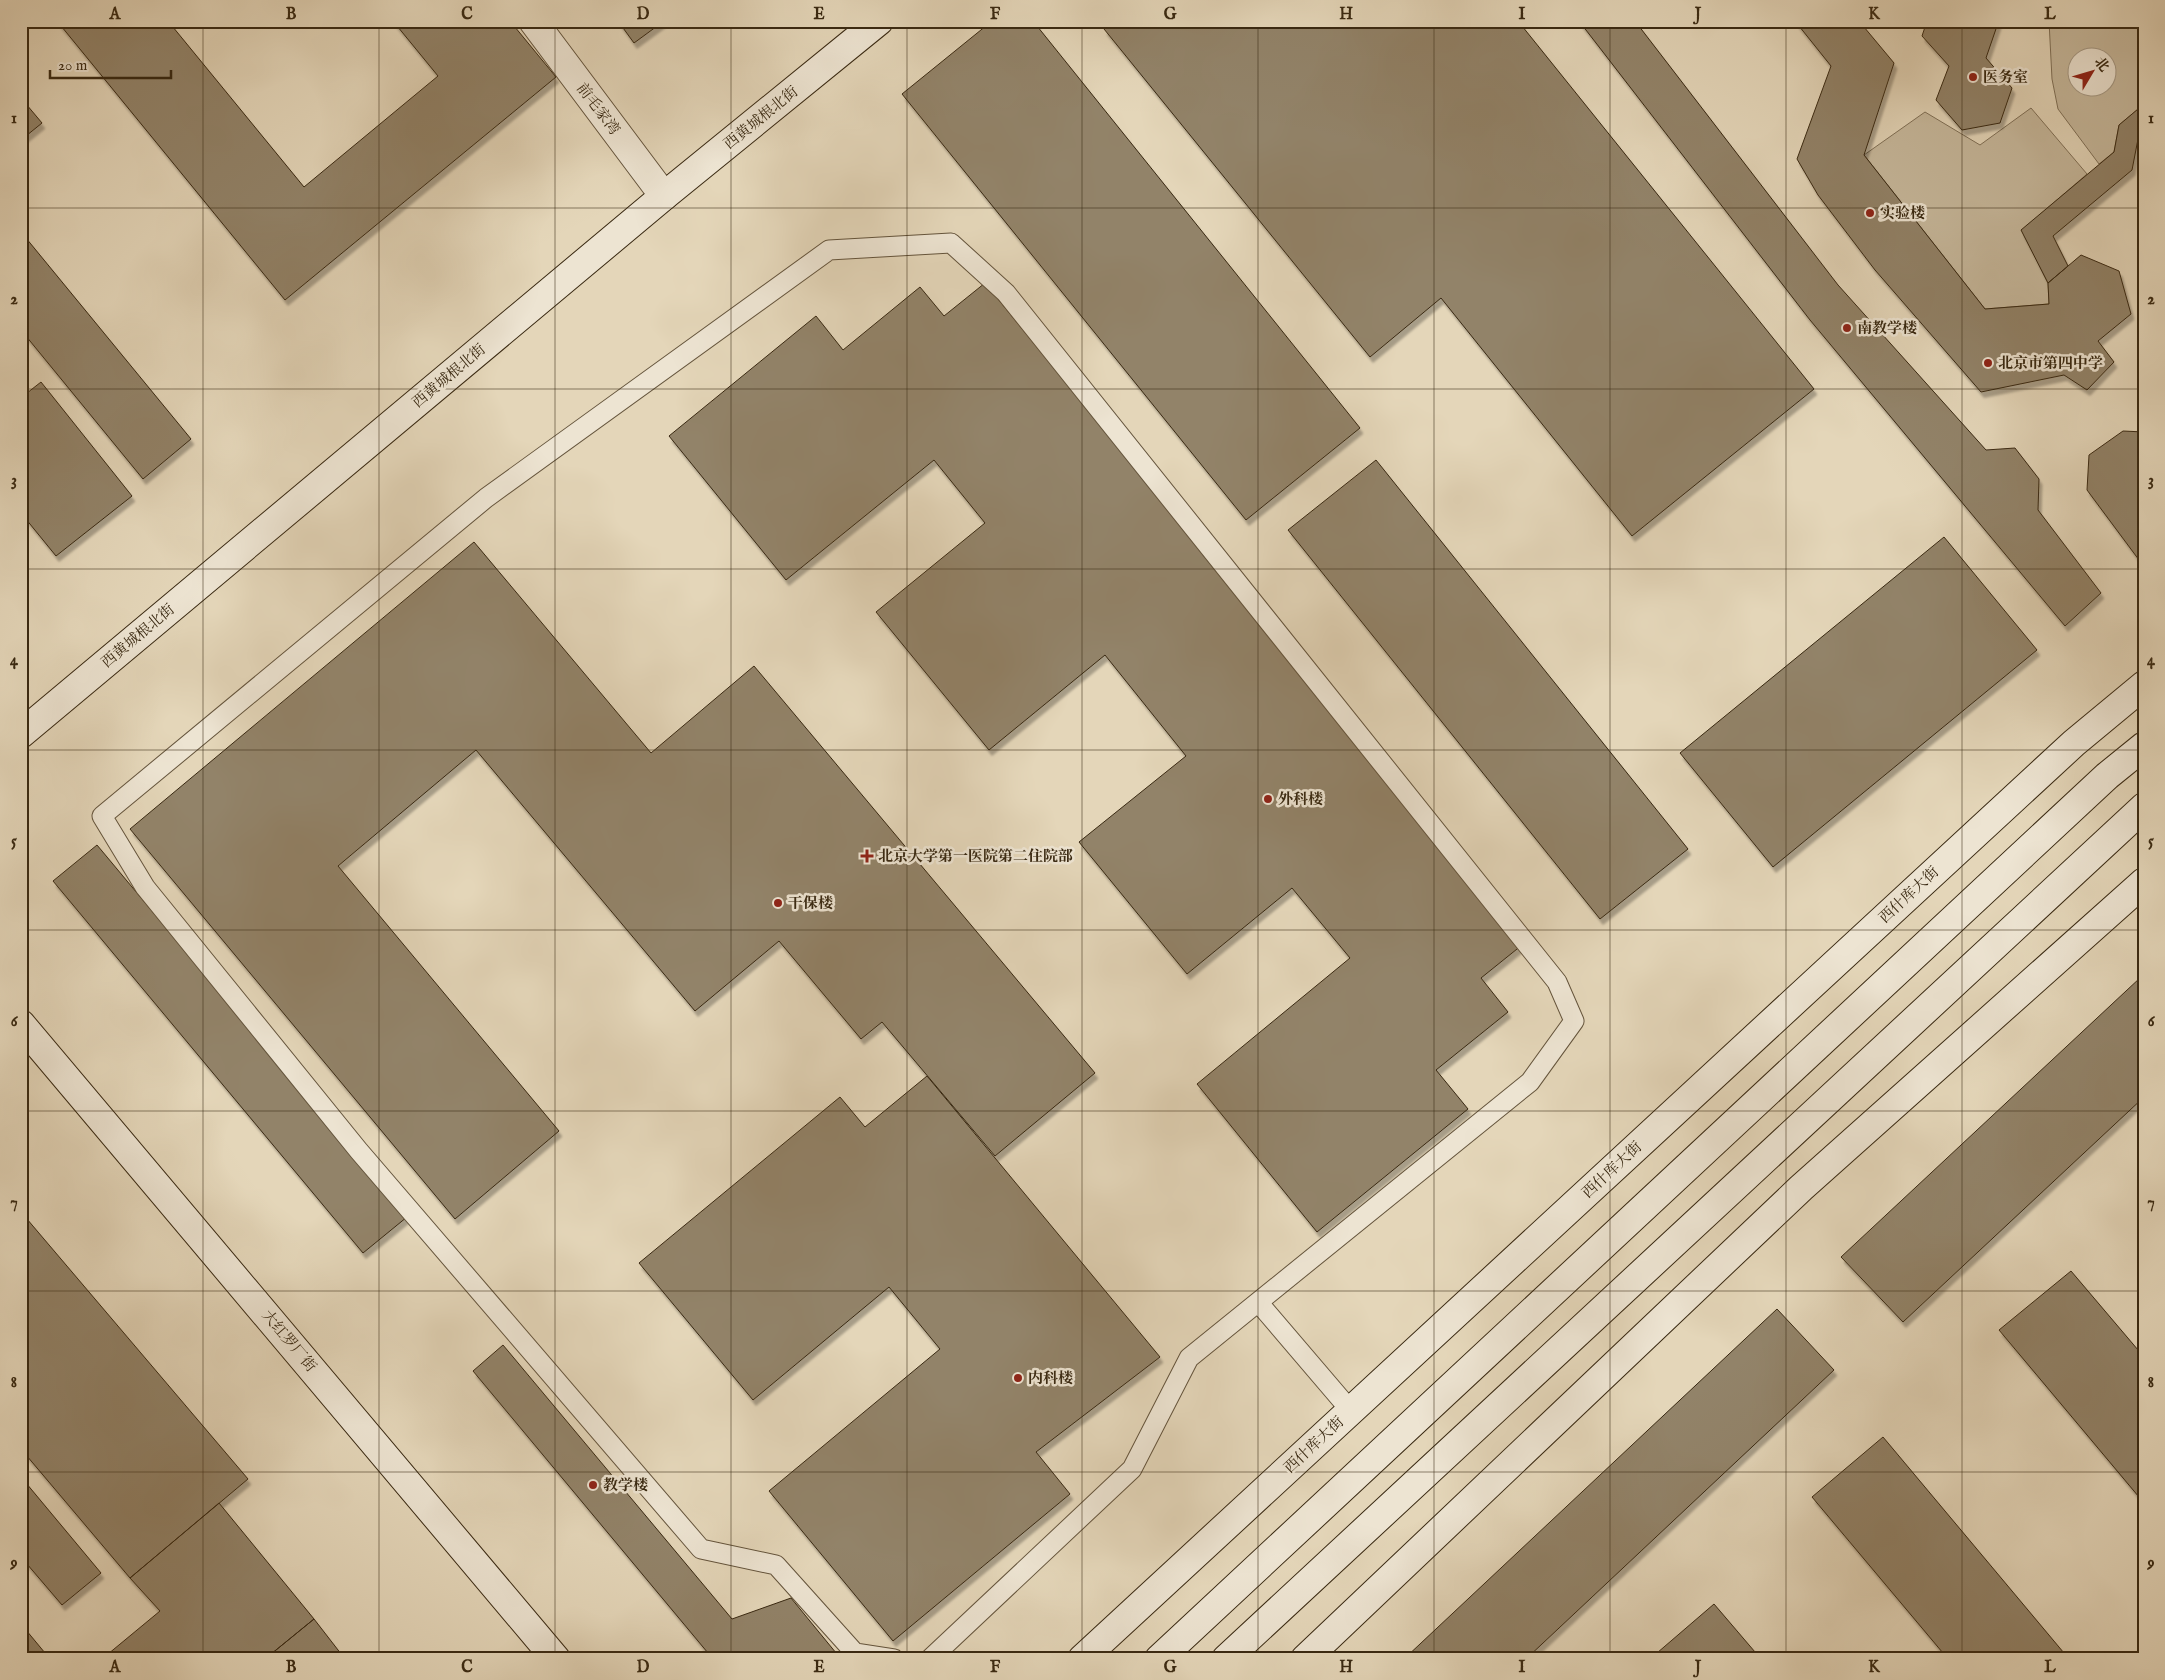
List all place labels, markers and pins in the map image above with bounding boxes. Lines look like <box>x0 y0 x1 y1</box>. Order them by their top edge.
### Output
place label: 医务室 <box>1983 68 2028 87</box>
marker: 医务室 <box>1967 71 1979 83</box>
place label: 实验楼 <box>1880 204 1925 223</box>
marker: 实验楼 <box>1864 207 1876 219</box>
place label: 南教学楼 <box>1857 319 1917 338</box>
marker: 南教学楼 <box>1841 322 1853 334</box>
place label: 北京市第四中学 <box>1998 354 2103 373</box>
marker: 北京市第四中学 <box>1982 357 1994 369</box>
place label: 外科楼 <box>1278 790 1323 809</box>
marker: 外科楼 <box>1262 793 1274 805</box>
place label: 北京大学第一医院第二住院部 <box>878 847 1073 866</box>
marker: 北京大学第一医院第二住院部 <box>860 849 874 863</box>
place label: 干保楼 <box>788 894 833 913</box>
marker: 干保楼 <box>772 897 784 909</box>
place label: 内科楼 <box>1028 1369 1073 1388</box>
marker: 内科楼 <box>1012 1372 1024 1384</box>
place label: 教学楼 <box>603 1476 648 1495</box>
marker: 教学楼 <box>587 1479 599 1491</box>

